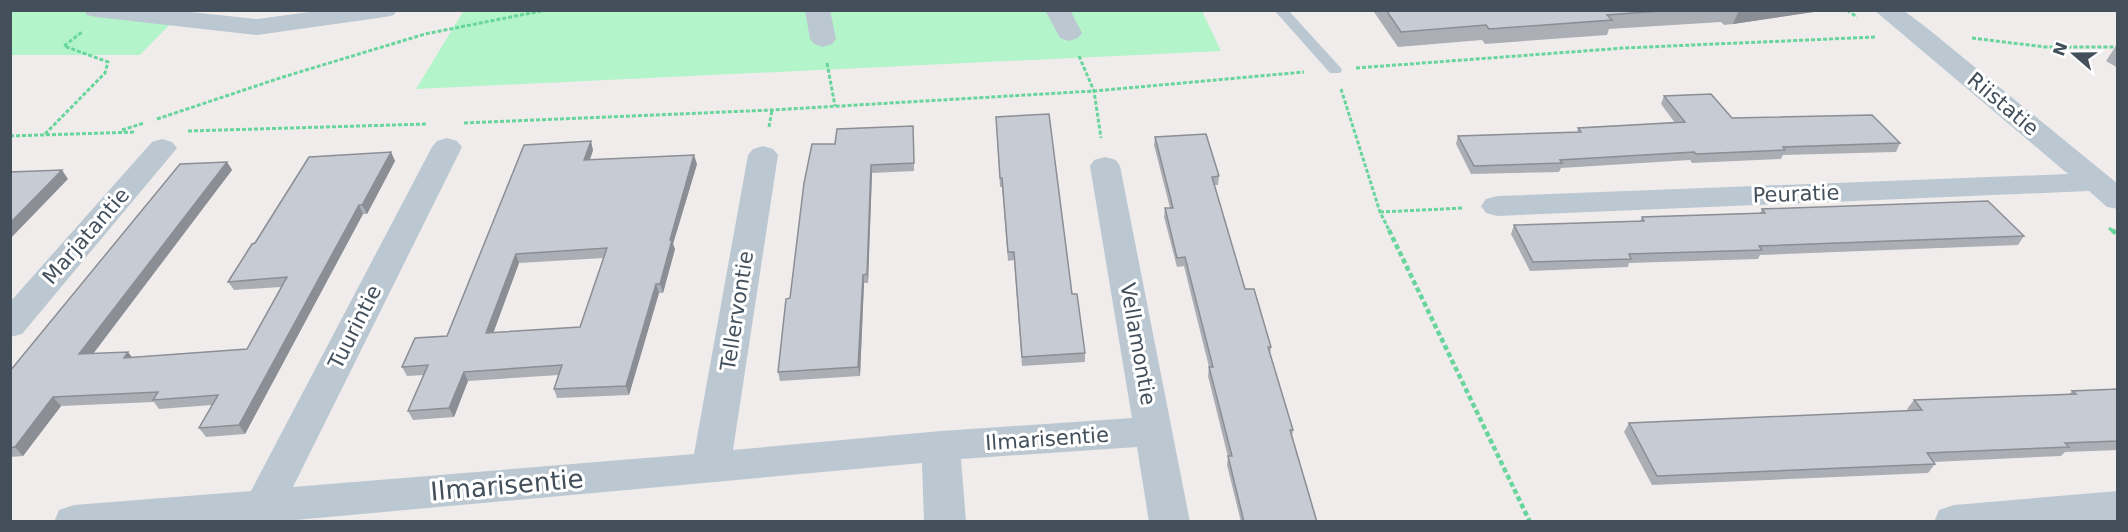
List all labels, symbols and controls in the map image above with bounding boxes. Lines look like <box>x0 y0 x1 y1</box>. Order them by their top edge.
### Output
north arrow <box>2044 24 2104 84</box>
text: N <box>2049 39 2072 59</box>
street label: Riistatie <box>1963 67 2043 141</box>
street label: Peuratie <box>1752 180 1840 208</box>
street label: Marjatantie <box>38 183 134 289</box>
street label: Tellervontie <box>716 249 758 374</box>
street label: Tuurintie <box>323 281 386 374</box>
street label: Vellamontie <box>1115 281 1161 407</box>
street label: Ilmarisentie <box>984 423 1110 455</box>
street label: Ilmarisentie <box>429 463 585 507</box>

